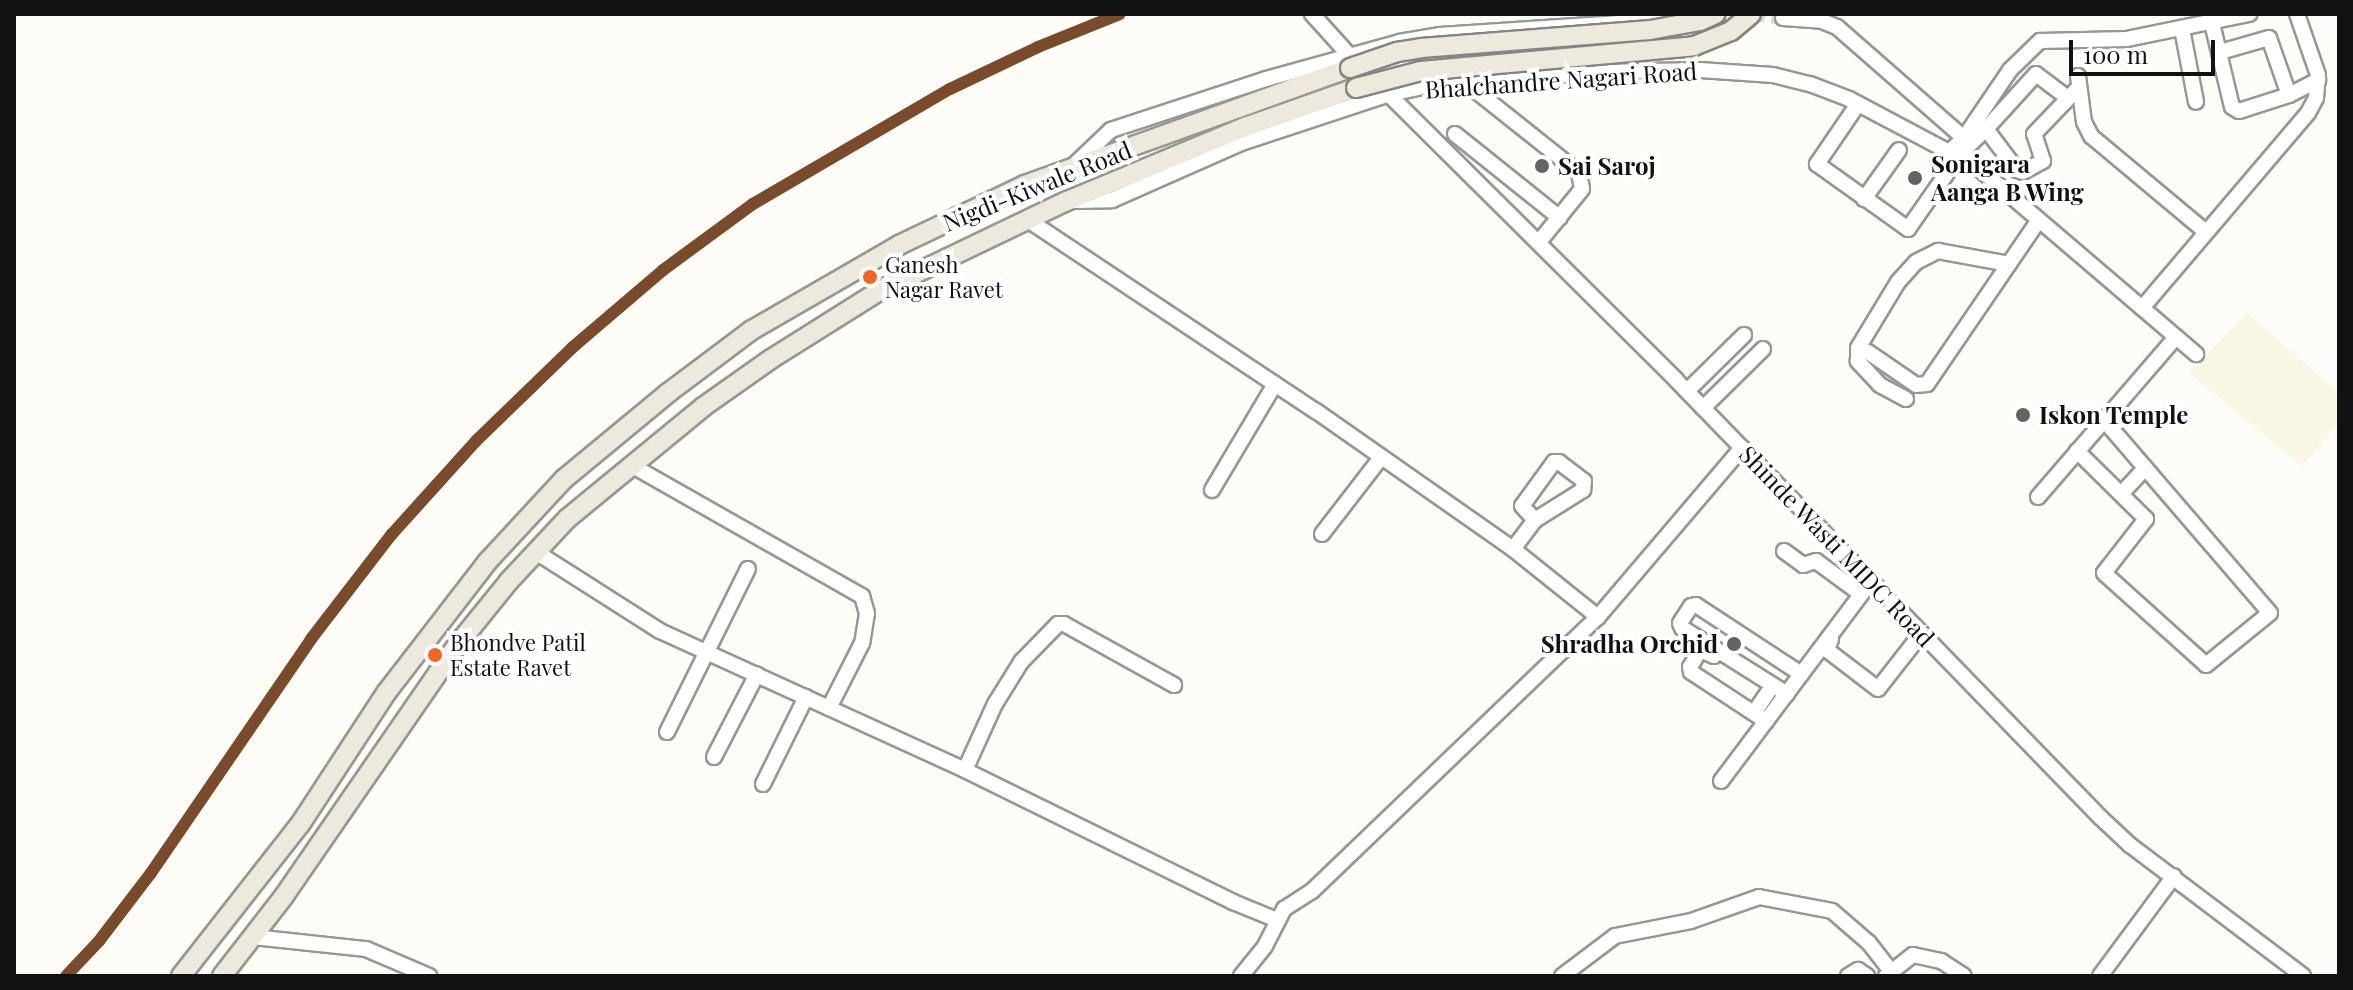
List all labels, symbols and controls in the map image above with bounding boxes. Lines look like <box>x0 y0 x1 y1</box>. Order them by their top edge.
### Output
scale bar <box>2073 24 2219 74</box>
text: 100 m <box>2083 38 2148 70</box>
street label: Bhalchandre Nagari Road <box>1424 56 1698 104</box>
street label: Nigdi-Kiwale Road <box>938 135 1136 237</box>
place label: Sonigara Aanga B Wing <box>1931 150 2085 206</box>
place label: Sai Saroj <box>1558 152 1656 180</box>
marker: Sai Saroj <box>1533 157 1551 175</box>
marker: Sonigara Aanga B Wing <box>1906 169 1924 187</box>
place label: Ganesh Nagar Ravet <box>885 251 1003 302</box>
marker: Ganesh Nagar Ravet <box>862 269 878 285</box>
place label: Iskon Temple <box>2039 401 2189 429</box>
marker: Iskon Temple <box>2014 406 2032 424</box>
street label: Shinde Wasti MIDC Road <box>1733 439 1941 653</box>
place label: Bhondve Patil Estate Ravet <box>450 629 586 680</box>
place label: Shradha Orchid <box>1541 630 1718 658</box>
marker: Shradha Orchid <box>1725 635 1743 653</box>
marker: Bhondve Patil Estate Ravet <box>427 647 443 663</box>

